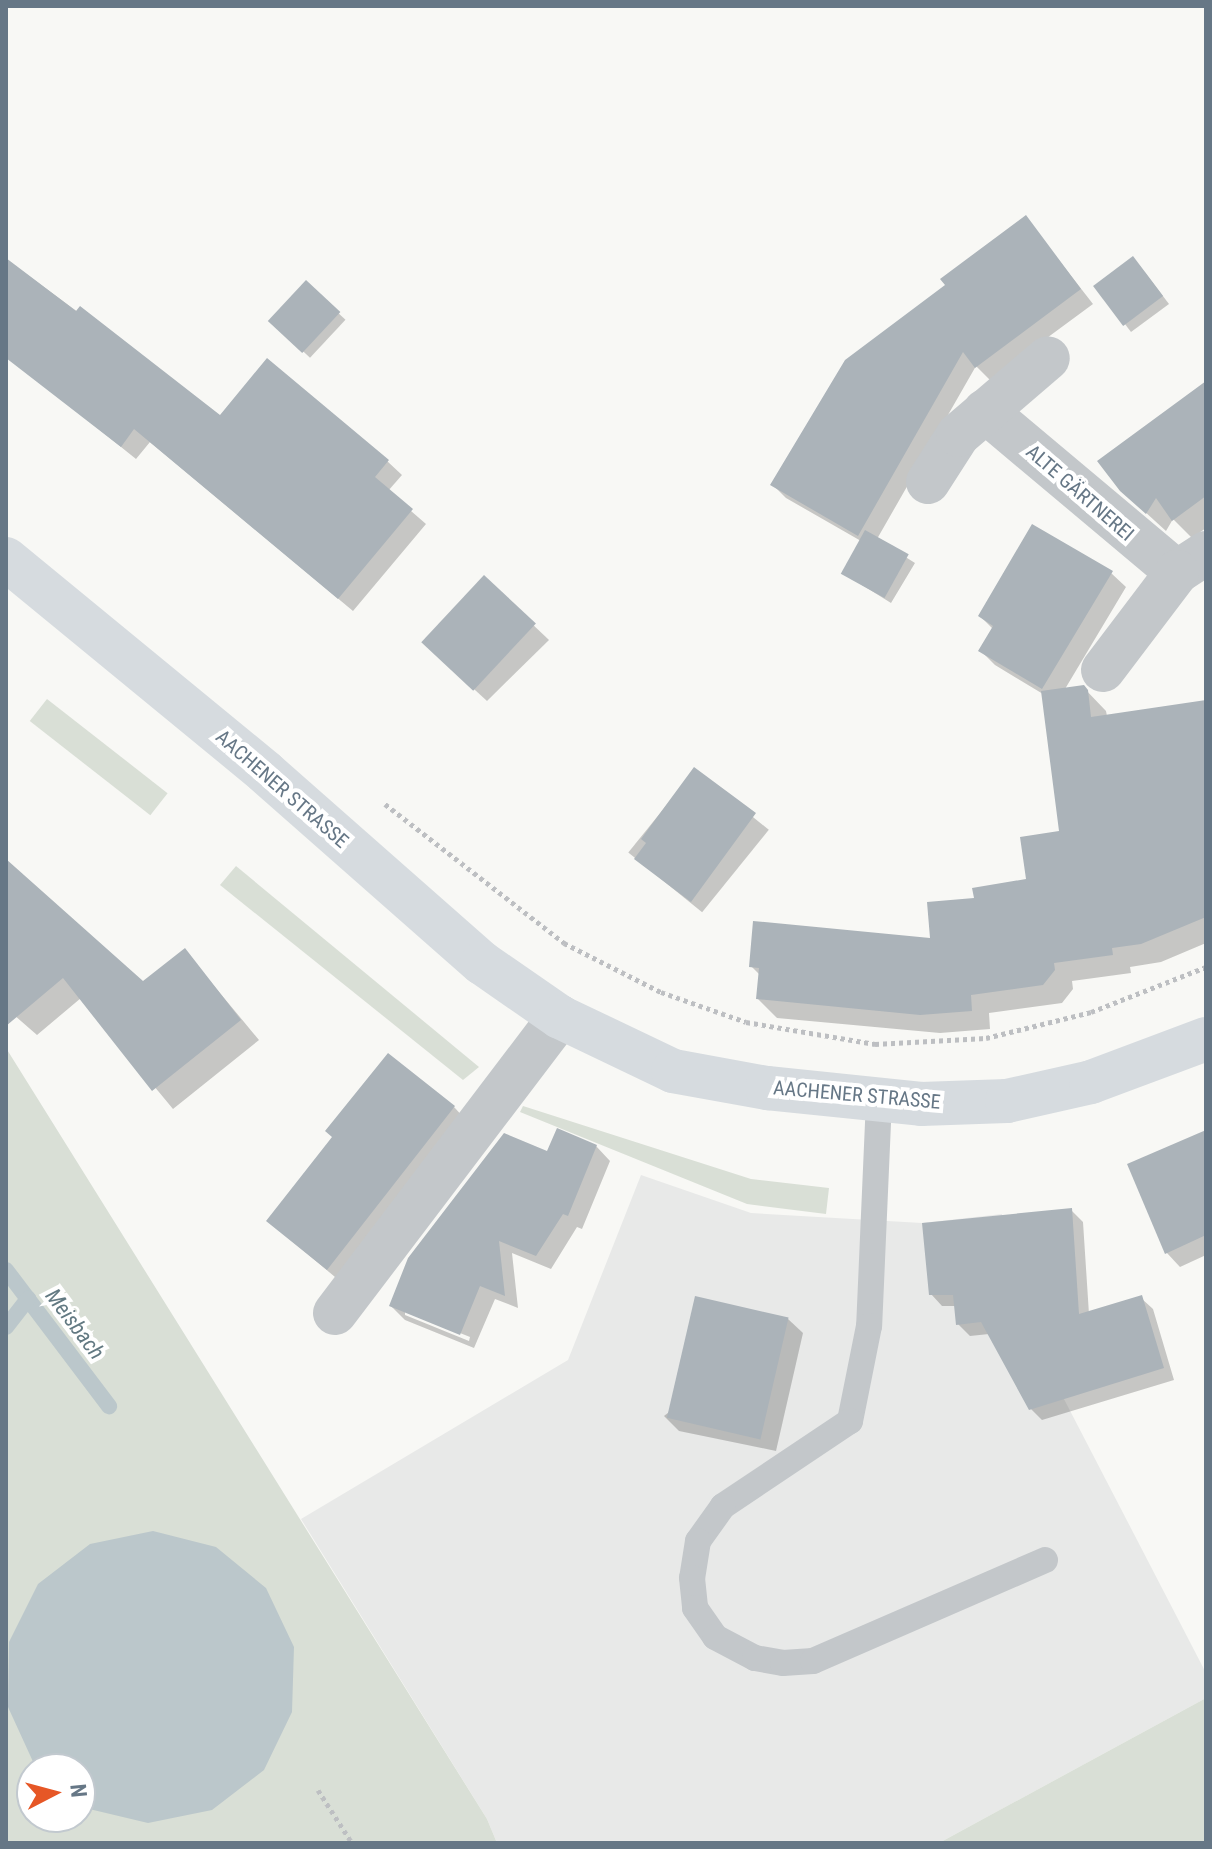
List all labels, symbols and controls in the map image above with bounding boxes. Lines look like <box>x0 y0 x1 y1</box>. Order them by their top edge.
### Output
street label: ALTE GÄRTNEREI <box>1021 440 1139 546</box>
street label: AACHENER STRASSE <box>211 725 353 853</box>
street label: AACHENER STRASSE <box>772 1076 942 1114</box>
water label: Meisbach <box>40 1283 110 1365</box>
north arrow <box>16 1753 96 1833</box>
text: N <box>65 1783 92 1799</box>

